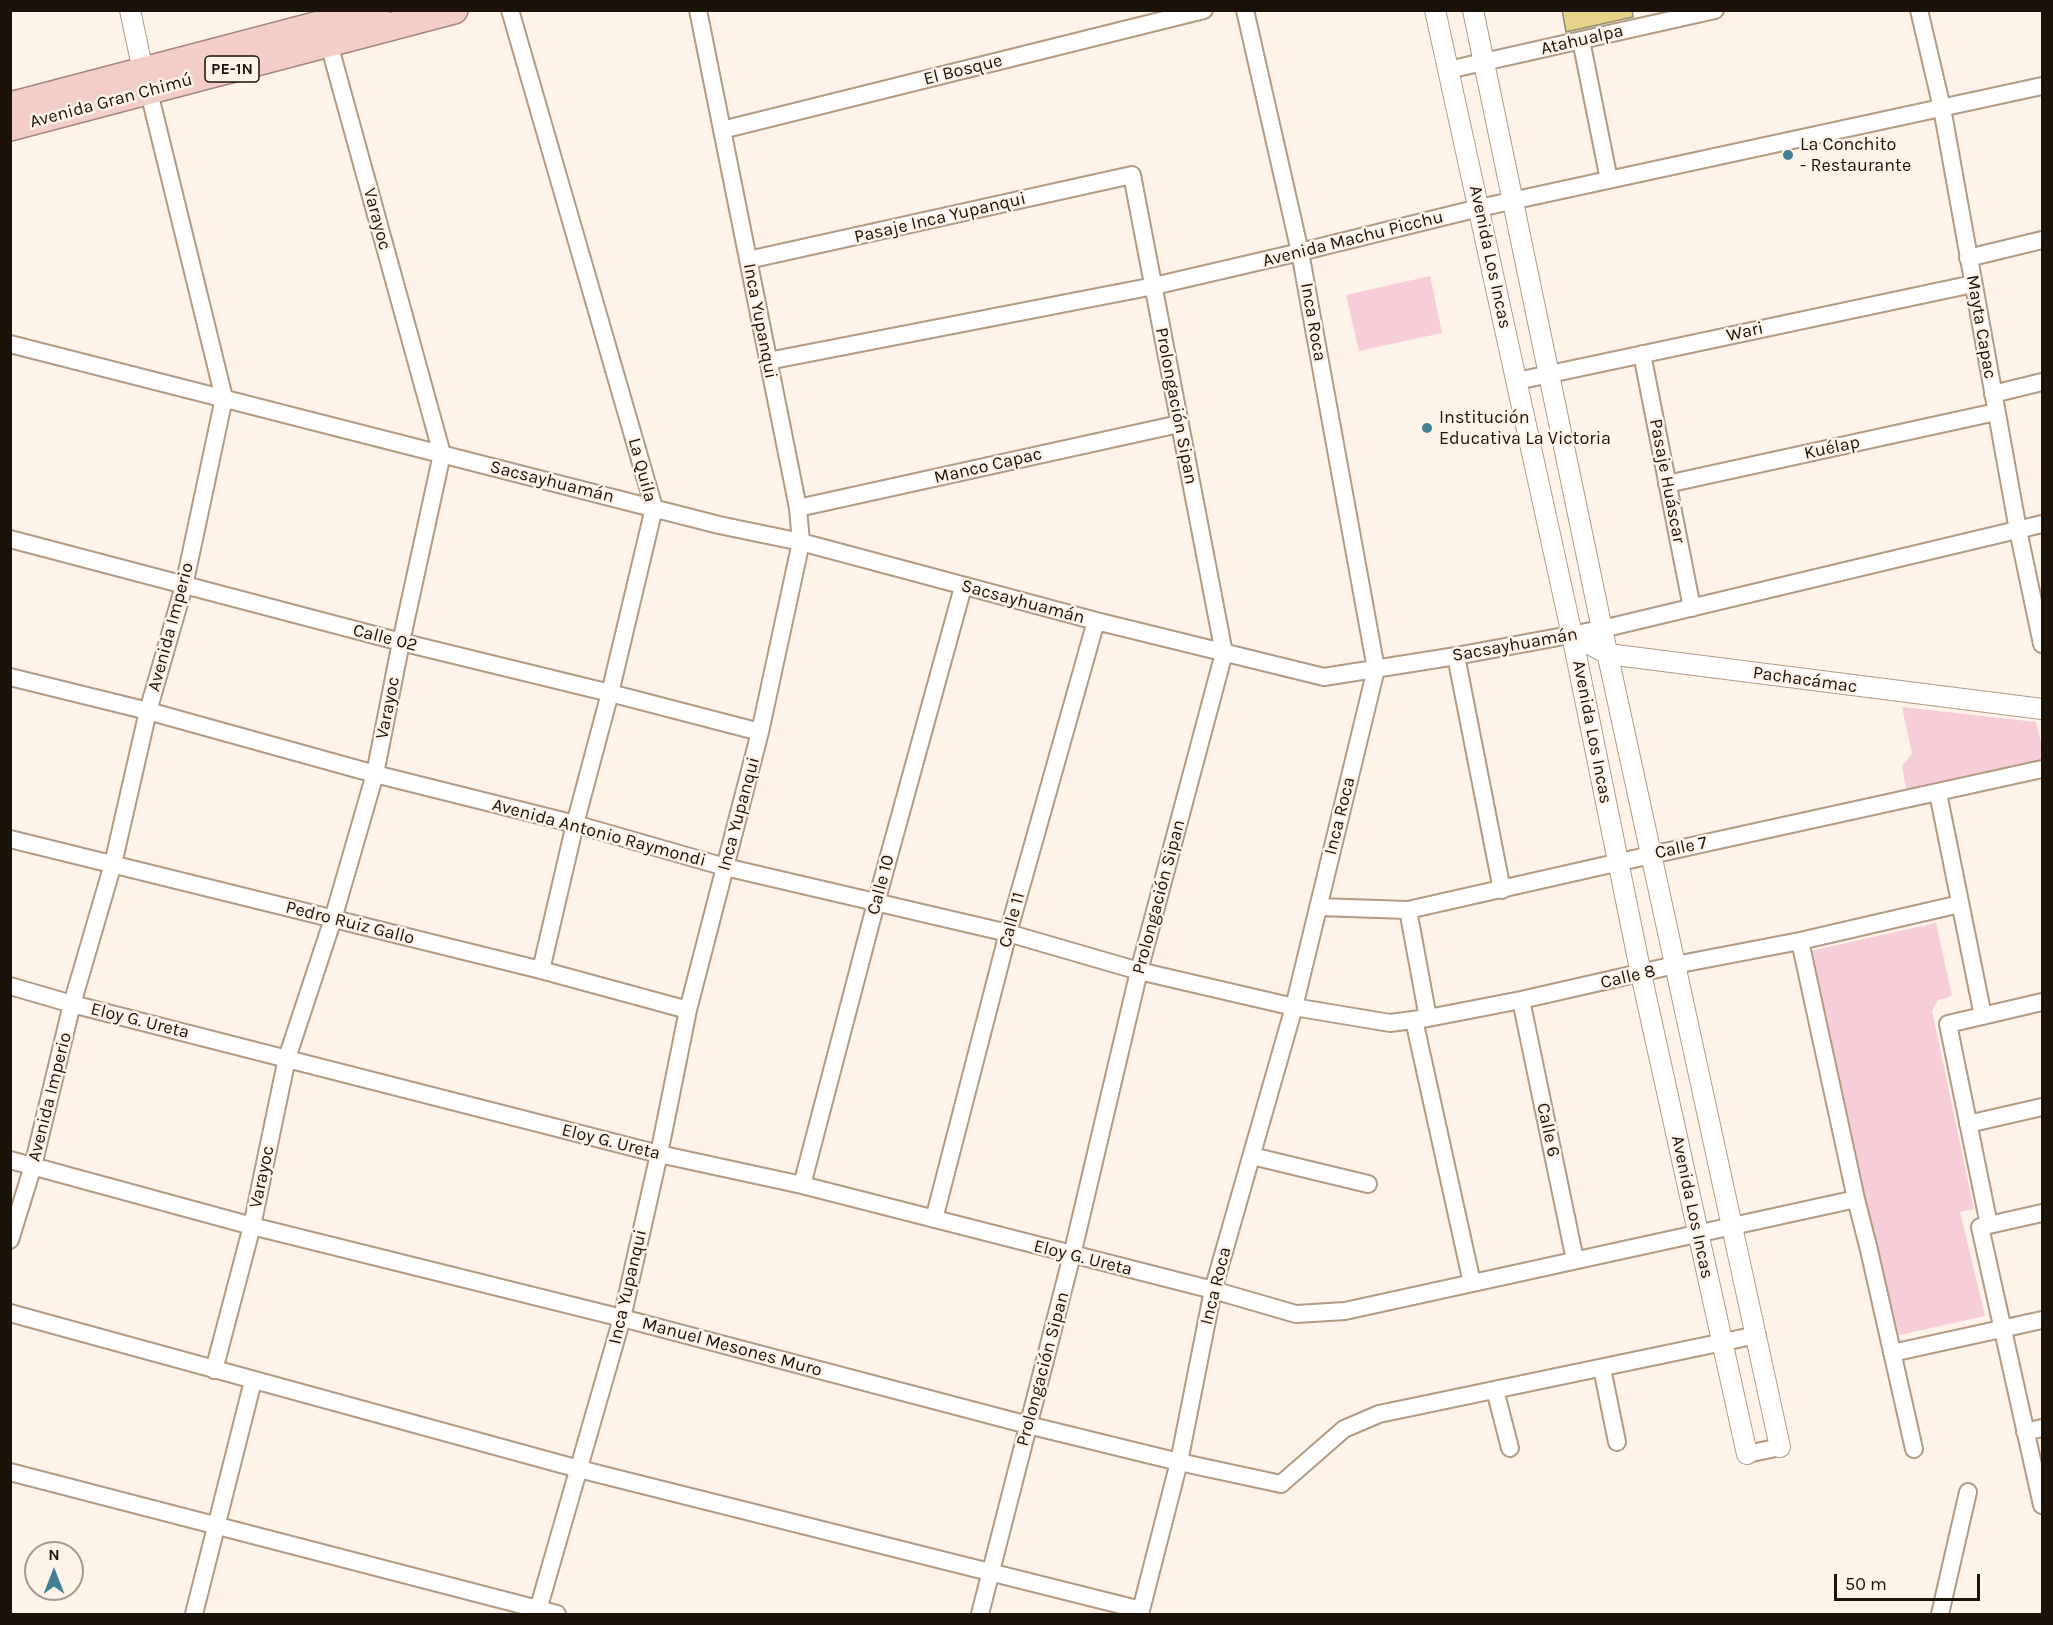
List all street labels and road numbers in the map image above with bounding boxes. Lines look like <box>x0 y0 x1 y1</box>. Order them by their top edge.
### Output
street label: Atahualpa <box>1539 20 1625 60</box>
street label: El Bosque <box>921 50 1005 90</box>
road number: PE-1N <box>205 56 259 82</box>
street label: Avenida Gran Chimú <box>27 69 195 133</box>
street label: Avenida Los Incas <box>1464 183 1516 331</box>
street label: Varayoc <box>358 186 396 252</box>
street label: Pasaje Inca Yupanqui <box>852 188 1028 248</box>
street label: Avenida Machu Picchu <box>1260 206 1446 272</box>
street label: Inca Yupanqui <box>738 262 782 380</box>
street label: Mayta Capac <box>1961 273 2001 381</box>
street label: Inca Roca <box>1295 281 1331 363</box>
street label: Wari <box>1725 318 1765 346</box>
street label: Prolongación Sipan <box>1150 326 1202 486</box>
street label: Pasaje Huáscar <box>1644 417 1690 545</box>
street label: Kuélap <box>1802 432 1862 464</box>
street label: La Quila <box>623 436 661 504</box>
street label: Manco Capac <box>932 443 1044 489</box>
street label: Sacsayhuamán <box>488 456 616 508</box>
street label: Avenida Imperio <box>143 560 199 694</box>
street label: Sacsayhuamán <box>959 575 1087 629</box>
street label: Calle 02 <box>351 620 419 656</box>
street label: Sacsayhuamán <box>1451 623 1579 667</box>
street label: Avenida Los Incas <box>1567 658 1617 806</box>
street label: Pachacámac <box>1751 662 1859 698</box>
street label: Varayoc <box>371 675 405 741</box>
street label: Inca Yupanqui <box>713 755 765 873</box>
street label: Inca Roca <box>1320 775 1360 857</box>
street label: Avenida Antonio Raymondi <box>490 794 708 872</box>
street label: Prolongación Sipan <box>1128 817 1190 977</box>
street label: Calle 7 <box>1653 832 1709 864</box>
street label: Calle 10 <box>863 853 899 917</box>
street label: Calle 11 <box>994 890 1030 950</box>
street label: Pedro Ruiz Gallo <box>283 897 417 949</box>
street label: Calle 8 <box>1598 960 1658 994</box>
street label: Eloy G. Ureta <box>88 998 192 1044</box>
street label: Avenida Imperio <box>23 1030 77 1164</box>
street label: Calle 6 <box>1532 1101 1564 1159</box>
street label: Eloy G. Ureta <box>559 1119 663 1165</box>
street label: Avenida Los Incas <box>1666 1133 1718 1281</box>
street label: Varayoc <box>245 1144 279 1210</box>
street label: Inca Yupanqui <box>604 1228 652 1346</box>
street label: Eloy G. Ureta <box>1031 1235 1135 1281</box>
street label: Inca Roca <box>1196 1245 1236 1327</box>
street label: Prolongación Sipan <box>1012 1289 1074 1449</box>
street label: Manuel Mesones Muro <box>640 1313 824 1381</box>

